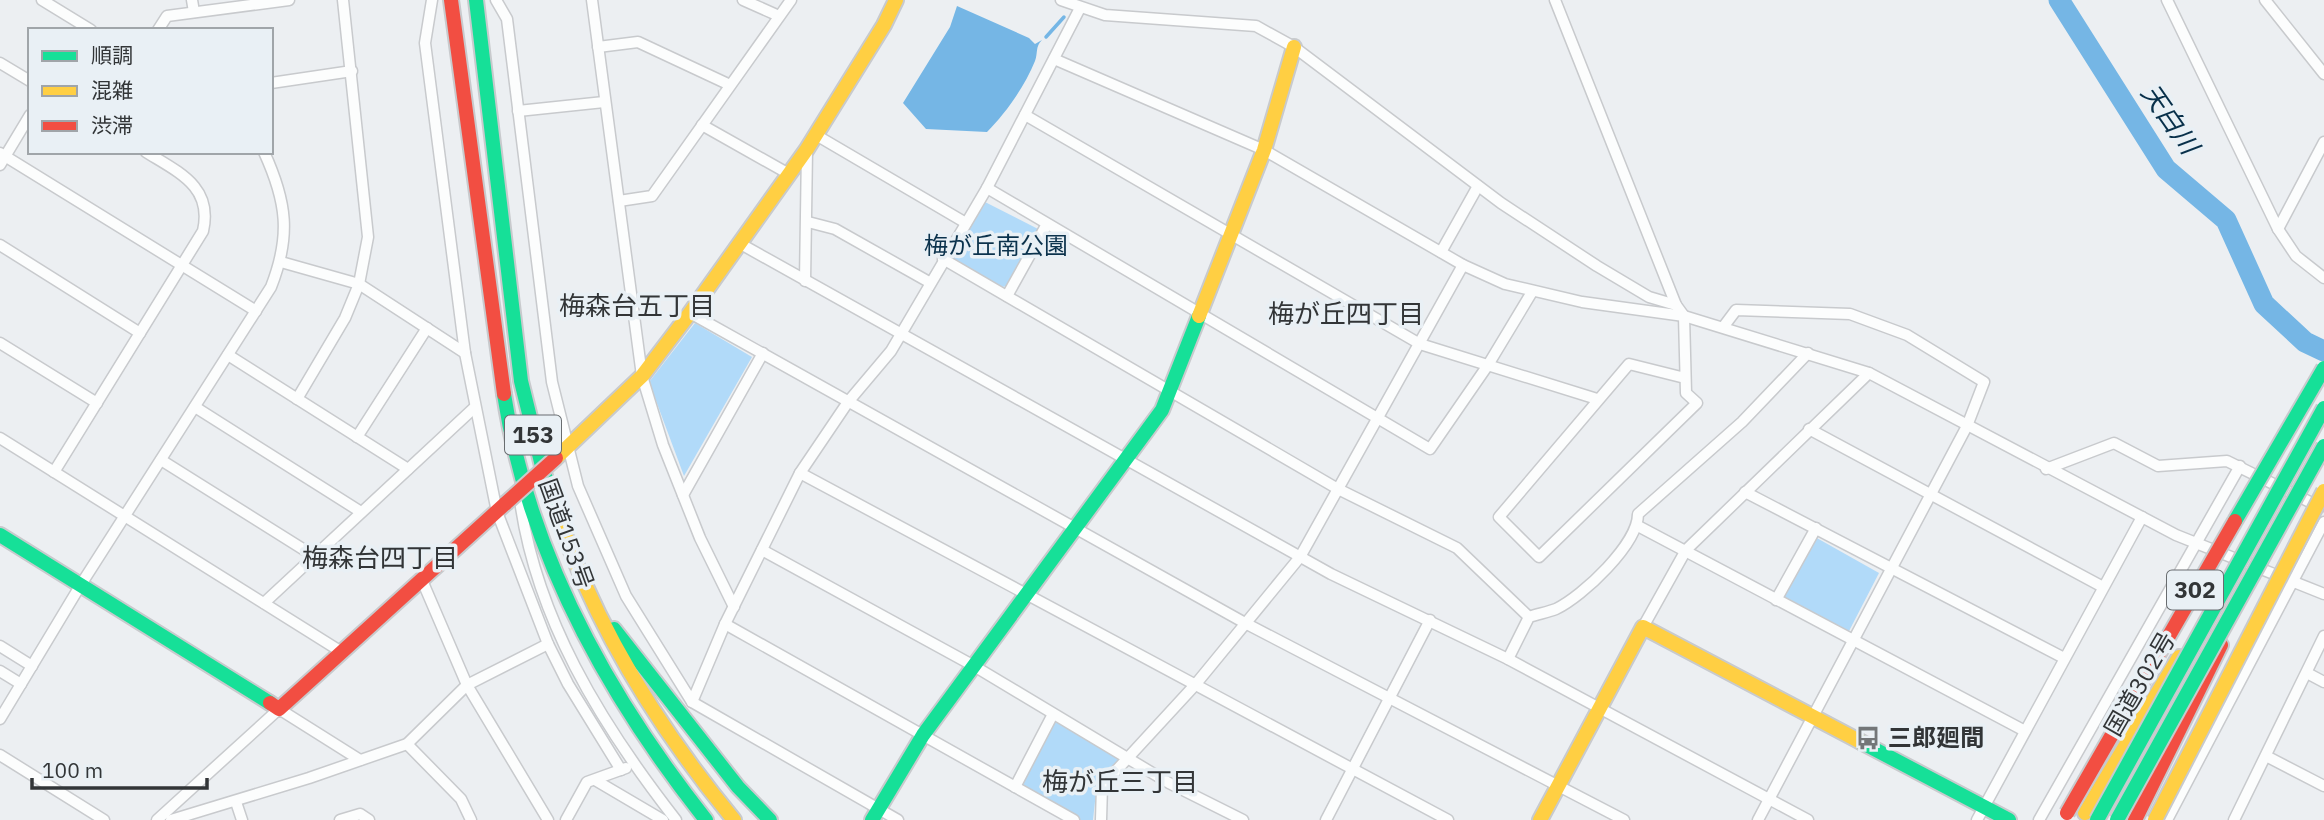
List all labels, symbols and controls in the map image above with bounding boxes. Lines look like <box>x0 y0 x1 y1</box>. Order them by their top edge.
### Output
legend <box>28 28 273 154</box>
text: 順調 <box>91 41 133 69</box>
text: 混雑 <box>91 76 133 104</box>
water label: 天白川 <box>2135 77 2209 163</box>
text: 渋滞 <box>91 111 133 139</box>
park label: 梅が丘南公園 <box>924 229 1068 261</box>
district label: 梅森台五丁目 <box>559 288 715 322</box>
district label: 梅が丘四丁目 <box>1268 296 1424 330</box>
road number: 153 <box>505 416 561 454</box>
street label: 国道153号 <box>532 474 602 593</box>
district label: 梅森台四丁目 <box>302 540 458 574</box>
road number: 302 <box>2167 570 2223 610</box>
street label: 国道302号 <box>2096 626 2182 741</box>
place label: 三郎廻間 <box>1888 721 1984 753</box>
bus stop icon: 三郎廻間 <box>1854 724 1882 752</box>
scale bar <box>32 746 206 790</box>
text: 100 m <box>42 756 103 784</box>
district label: 梅が丘三丁目 <box>1042 764 1198 798</box>

